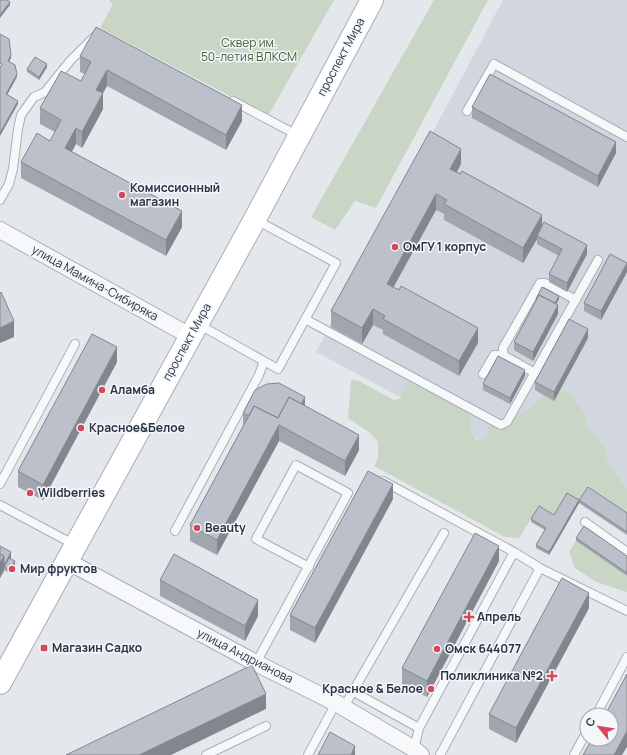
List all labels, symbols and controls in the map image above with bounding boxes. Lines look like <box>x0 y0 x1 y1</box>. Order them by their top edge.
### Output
street label: проспект Мира <box>313 15 368 99</box>
park label: Сквер им. 50-летия ВЛКСМ <box>201 34 297 65</box>
place label: Комиссионный магазин <box>130 179 220 210</box>
marker: Комиссионный магазин <box>117 190 127 200</box>
place label: ОмГУ 1 корпус <box>403 238 486 255</box>
street label: улица Мамина-Сибиряка <box>29 241 162 325</box>
marker: ОмГУ 1 корпус <box>390 242 400 252</box>
street label: проспект Мира <box>158 300 215 384</box>
place label: Аламба <box>110 381 155 398</box>
marker: Аламба <box>97 385 107 395</box>
place label: Красное&Белое <box>89 419 185 436</box>
marker: Красное&Белое <box>76 423 86 433</box>
place label: Wildberries <box>38 484 105 501</box>
marker: Wildberries <box>25 488 35 498</box>
place label: Beauty <box>205 519 246 536</box>
marker: Beauty <box>192 523 202 533</box>
place label: Мир фруктов <box>20 560 97 577</box>
marker: Мир фруктов <box>7 564 17 574</box>
place label: Апрель <box>477 608 521 625</box>
marker: Апрель <box>464 612 474 622</box>
street label: улица Андрианова <box>194 624 296 687</box>
place label: Магазин Садко <box>52 639 142 656</box>
place label: Омск 644077 <box>445 640 521 657</box>
marker: Магазин Садко <box>39 643 49 653</box>
marker: Омск 644077 <box>432 644 442 654</box>
place label: Поликлиника №2 <box>440 667 543 684</box>
marker: Поликлиника №2 <box>546 670 558 682</box>
place label: Красное & Белое <box>322 680 423 697</box>
marker: Красное & Белое <box>426 684 436 694</box>
north arrow <box>579 707 619 747</box>
text: С <box>581 714 598 729</box>

